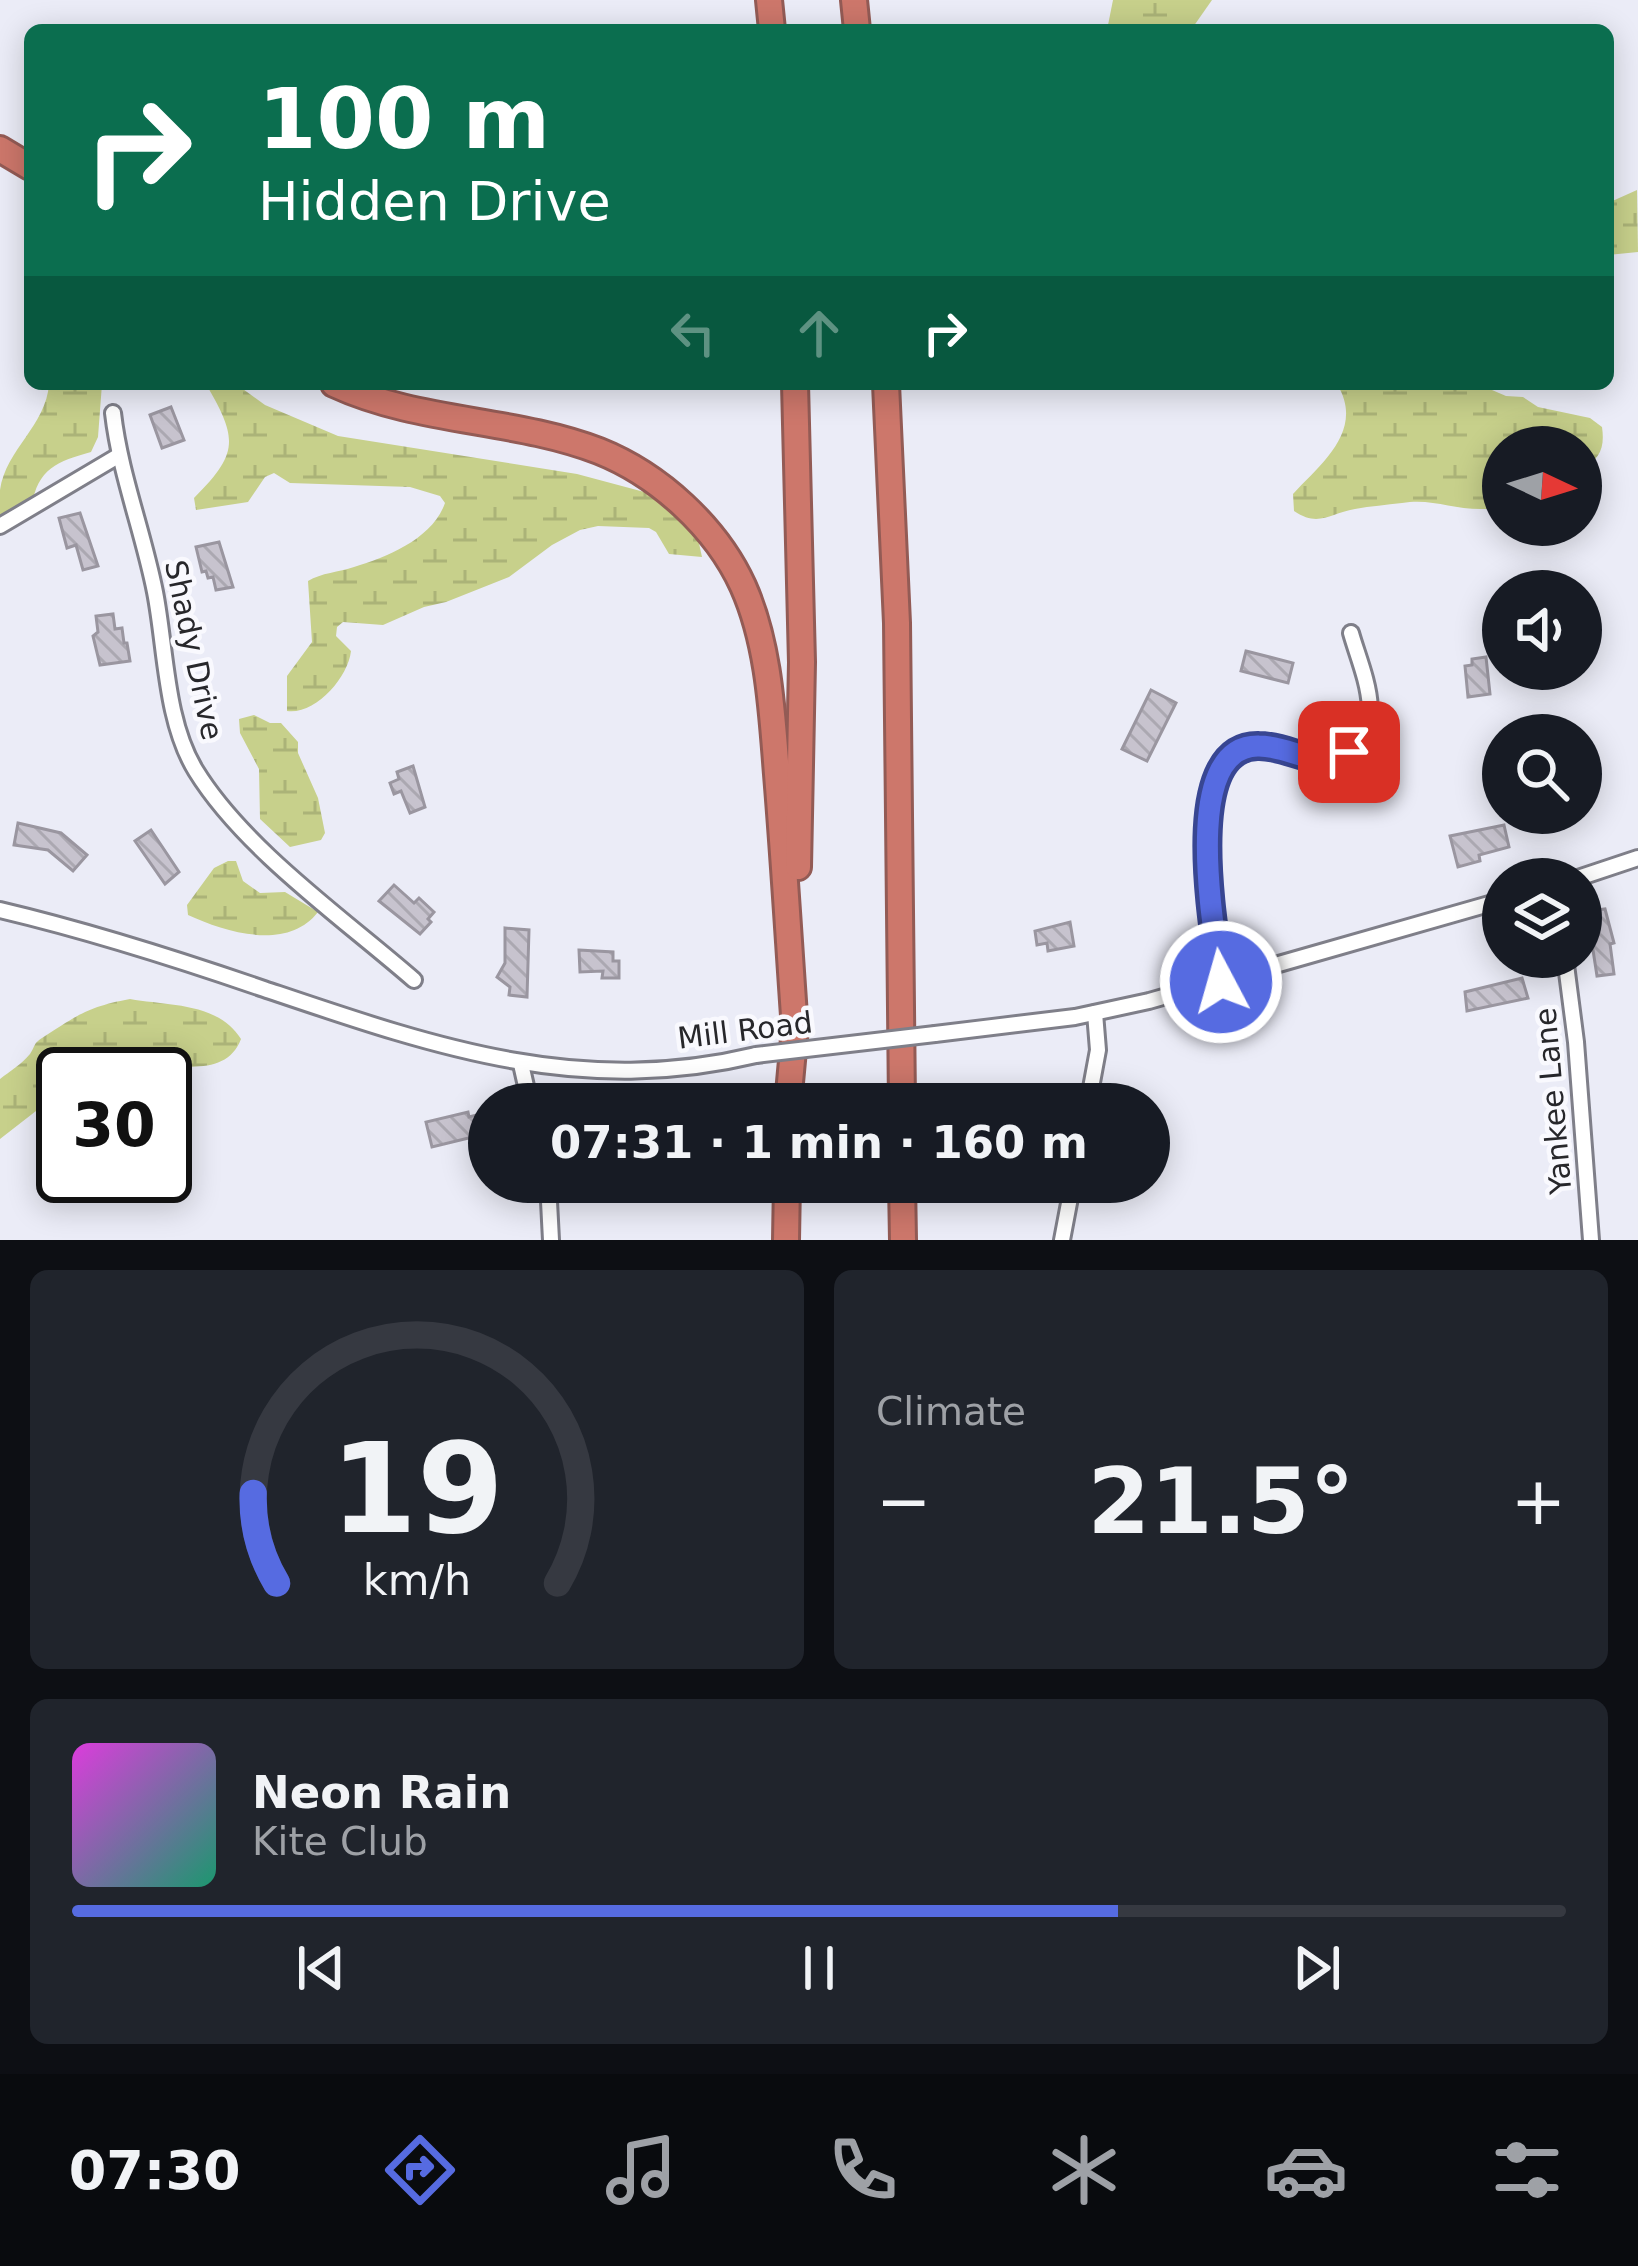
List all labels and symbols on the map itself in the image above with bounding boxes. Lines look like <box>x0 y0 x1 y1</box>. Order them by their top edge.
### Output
north arrow <box>1482 426 1602 546</box>
street label: Shady Drive <box>158 557 230 743</box>
pin <box>1298 701 1400 803</box>
position arrow <box>1158 919 1284 1045</box>
street label: Mill Road <box>676 1004 814 1056</box>
street label: Yankee Lane <box>1527 1006 1579 1197</box>
speed limit sign: 30 <box>36 1047 192 1203</box>

